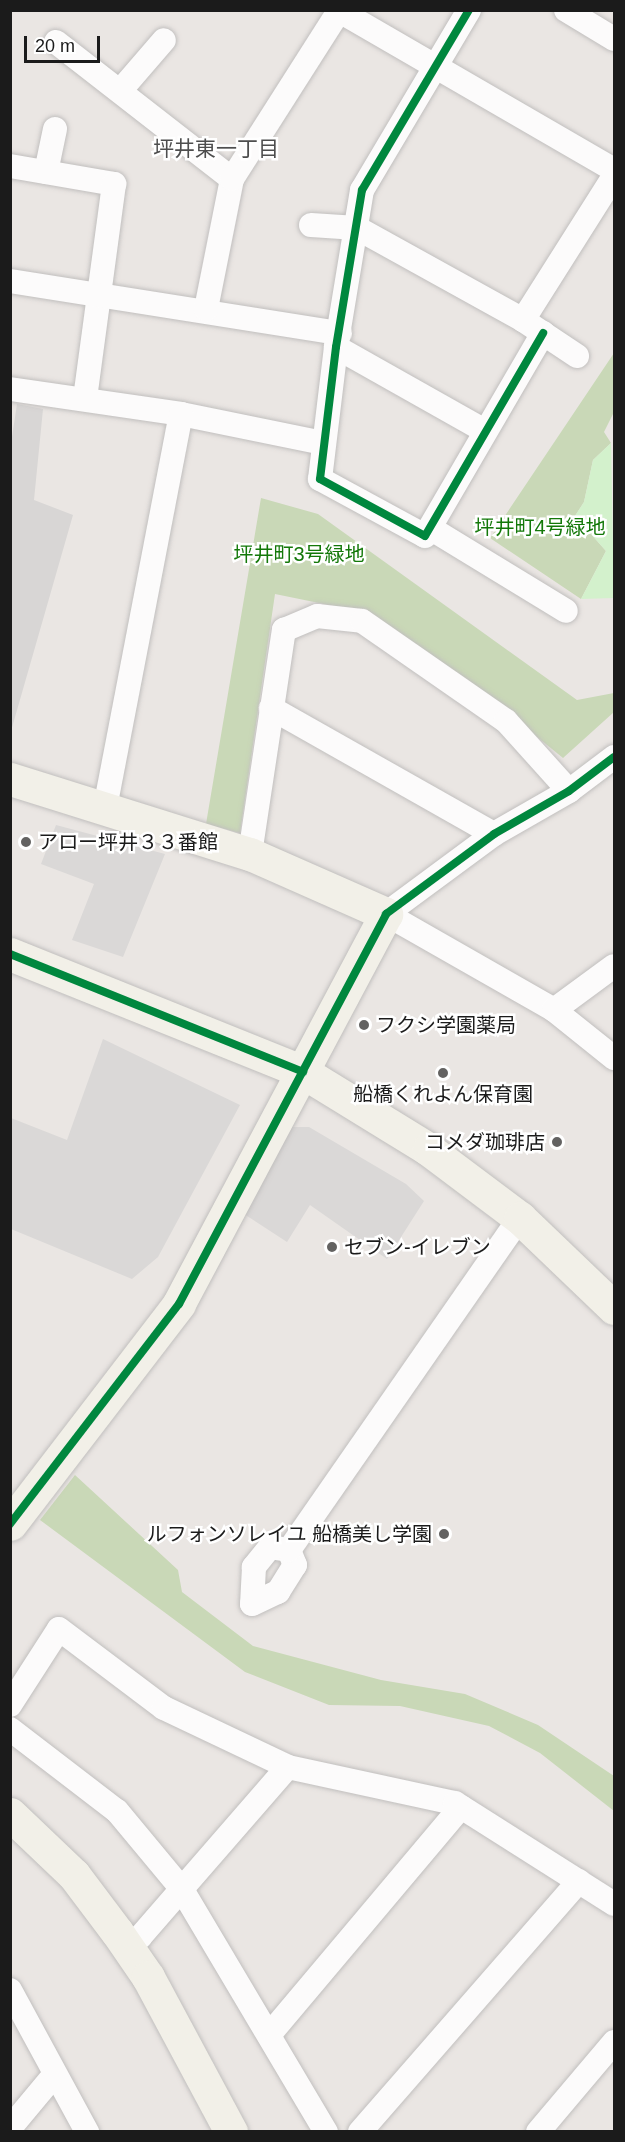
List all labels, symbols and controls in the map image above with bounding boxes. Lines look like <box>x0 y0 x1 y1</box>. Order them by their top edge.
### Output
scale bar <box>27 24 104 62</box>
text: 20 m <box>35 36 75 56</box>
district label: 坪井東一丁目 <box>153 136 279 162</box>
park label: 坪井町4号緑地 <box>474 515 606 539</box>
park label: 坪井町3号緑地 <box>233 542 365 566</box>
place label: アロー坪井３３番館 <box>38 830 218 854</box>
marker: アロー坪井３３番館 <box>19 835 33 849</box>
place label: フクシ学園薬局 <box>376 1013 516 1037</box>
marker: フクシ学園薬局 <box>357 1018 371 1032</box>
marker: 船橋くれよん保育園 <box>436 1066 450 1080</box>
place label: 船橋くれよん保育園 <box>353 1082 533 1106</box>
place label: コメダ珈琲店 <box>425 1130 545 1154</box>
marker: コメダ珈琲店 <box>550 1135 564 1149</box>
place label: セブン-イレブン <box>344 1235 491 1259</box>
marker: セブン-イレブン <box>325 1240 339 1254</box>
place label: ルフォンソレイユ 船橋美し学園 <box>146 1522 432 1546</box>
marker: ルフォンソレイユ 船橋美し学園 <box>437 1527 451 1541</box>

